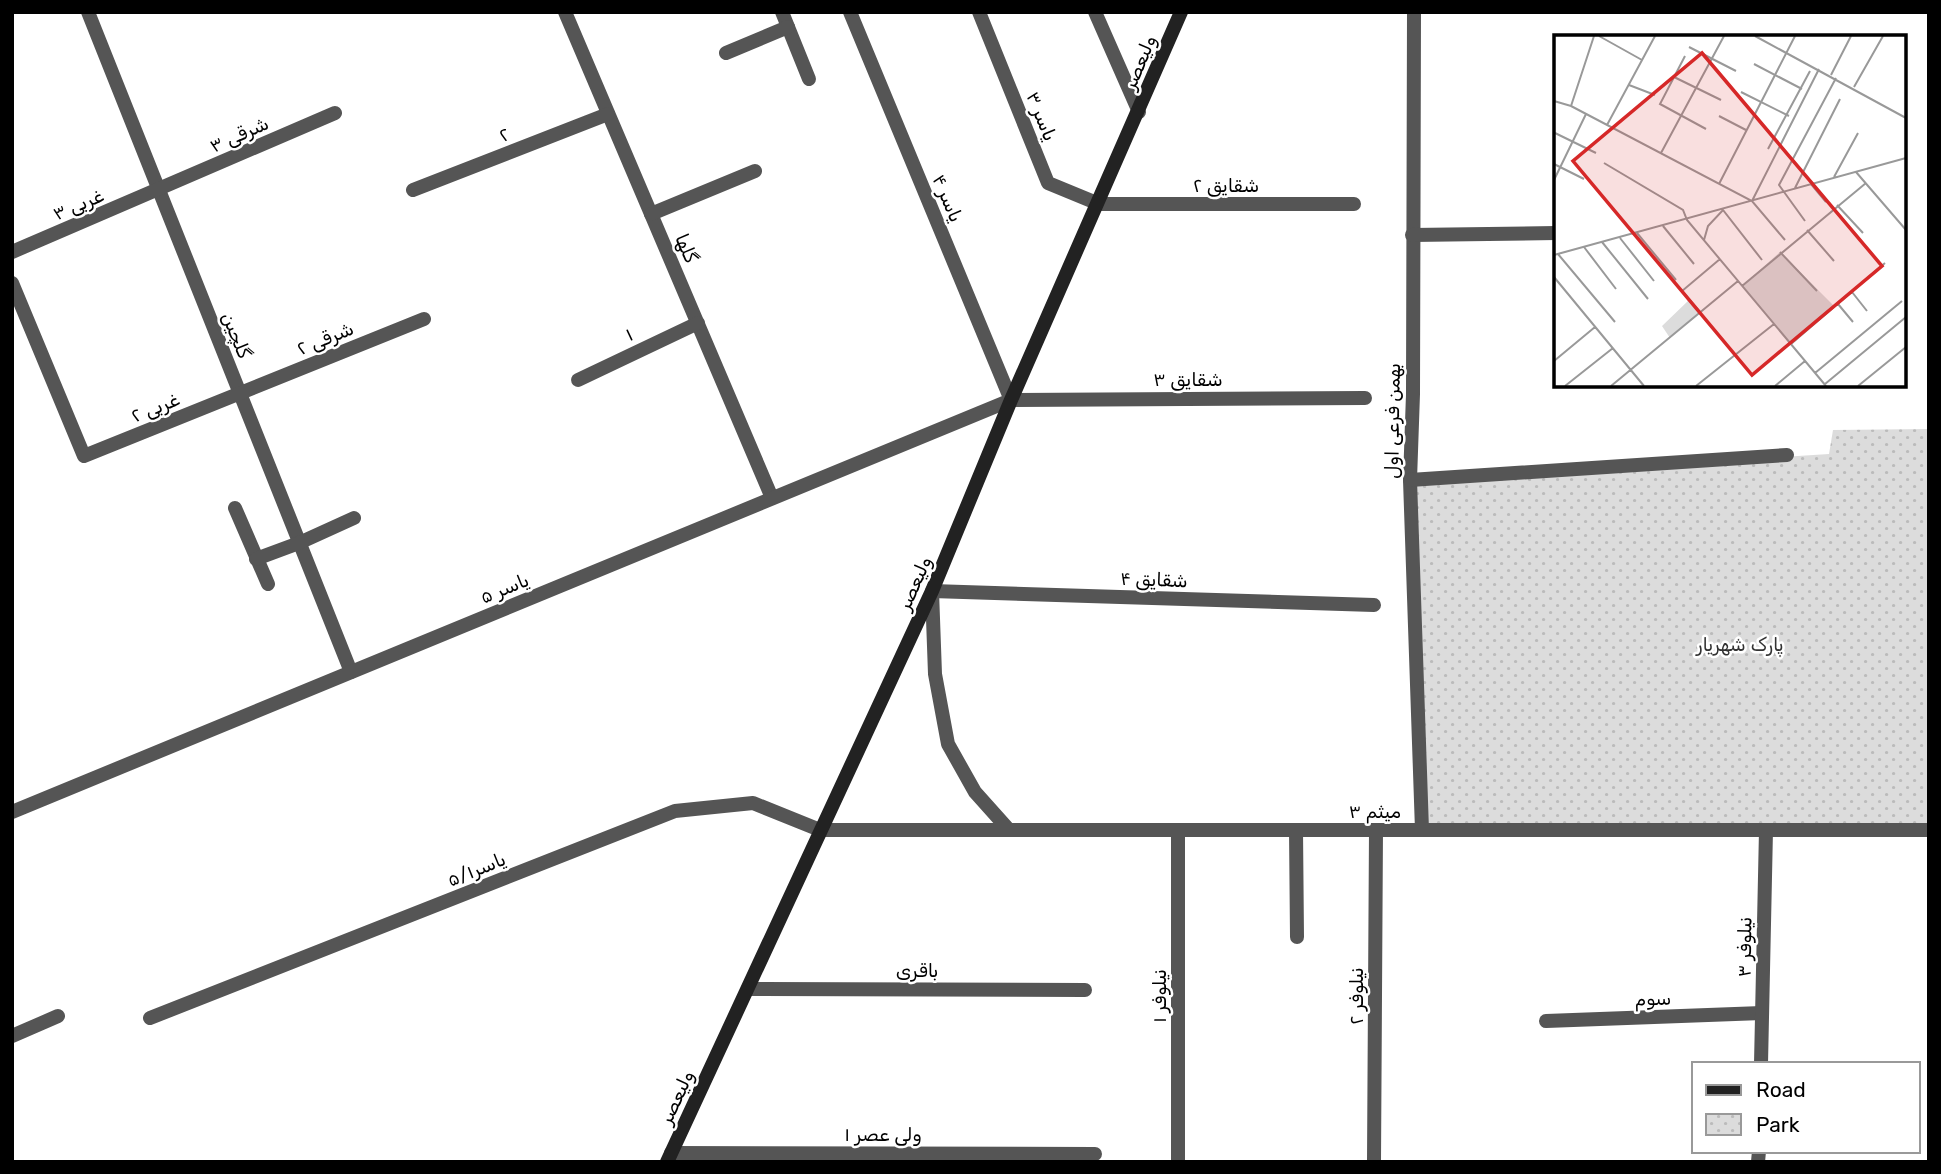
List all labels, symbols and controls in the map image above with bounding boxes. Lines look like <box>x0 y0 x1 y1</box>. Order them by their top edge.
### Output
street label: ولیعصر <box>1117 32 1161 94</box>
inset map <box>1554 35 1906 387</box>
street label: یاسر ۳ <box>1021 88 1062 144</box>
street label: ۳ شرقی <box>206 111 272 158</box>
street label: ۲ <box>496 122 513 147</box>
street label: یاسر ۴ <box>927 171 968 225</box>
street label: شقایق ۲ <box>1193 174 1259 197</box>
street label: ۳ غربی <box>49 184 107 225</box>
street label: گلها <box>670 230 703 266</box>
street label: گلچین <box>217 309 256 362</box>
street label: ۲ شرقی <box>293 317 357 360</box>
street label: ۱ <box>622 323 637 346</box>
street label: بهمن فرعی اول <box>1380 363 1405 479</box>
street label: شقایق ۳ <box>1153 368 1223 391</box>
street label: ۲ غربی <box>128 387 183 427</box>
street label: ولیعصر <box>892 553 936 615</box>
street label: شقایق ۴ <box>1120 567 1188 592</box>
street label: یاسر ۵ <box>476 568 532 609</box>
park label: پارک شهریار <box>1695 633 1784 658</box>
street label: میثم ۳ <box>1349 800 1401 824</box>
street label: یاسر۵/۱ <box>444 847 509 892</box>
street label: نیلوفر ۳ <box>1732 917 1757 977</box>
street label: باقری <box>896 959 938 982</box>
street label: نیلوفر ۲ <box>1345 967 1368 1025</box>
street label: نیلوفر ۱ <box>1148 969 1171 1023</box>
street label: سوم <box>1634 986 1672 1012</box>
legend <box>1692 1062 1920 1153</box>
street label: ولیعصر <box>654 1067 699 1129</box>
text: Road <box>1756 1077 1806 1102</box>
text: Park <box>1756 1112 1800 1137</box>
street label: ولی عصر ۱ <box>844 1123 922 1146</box>

